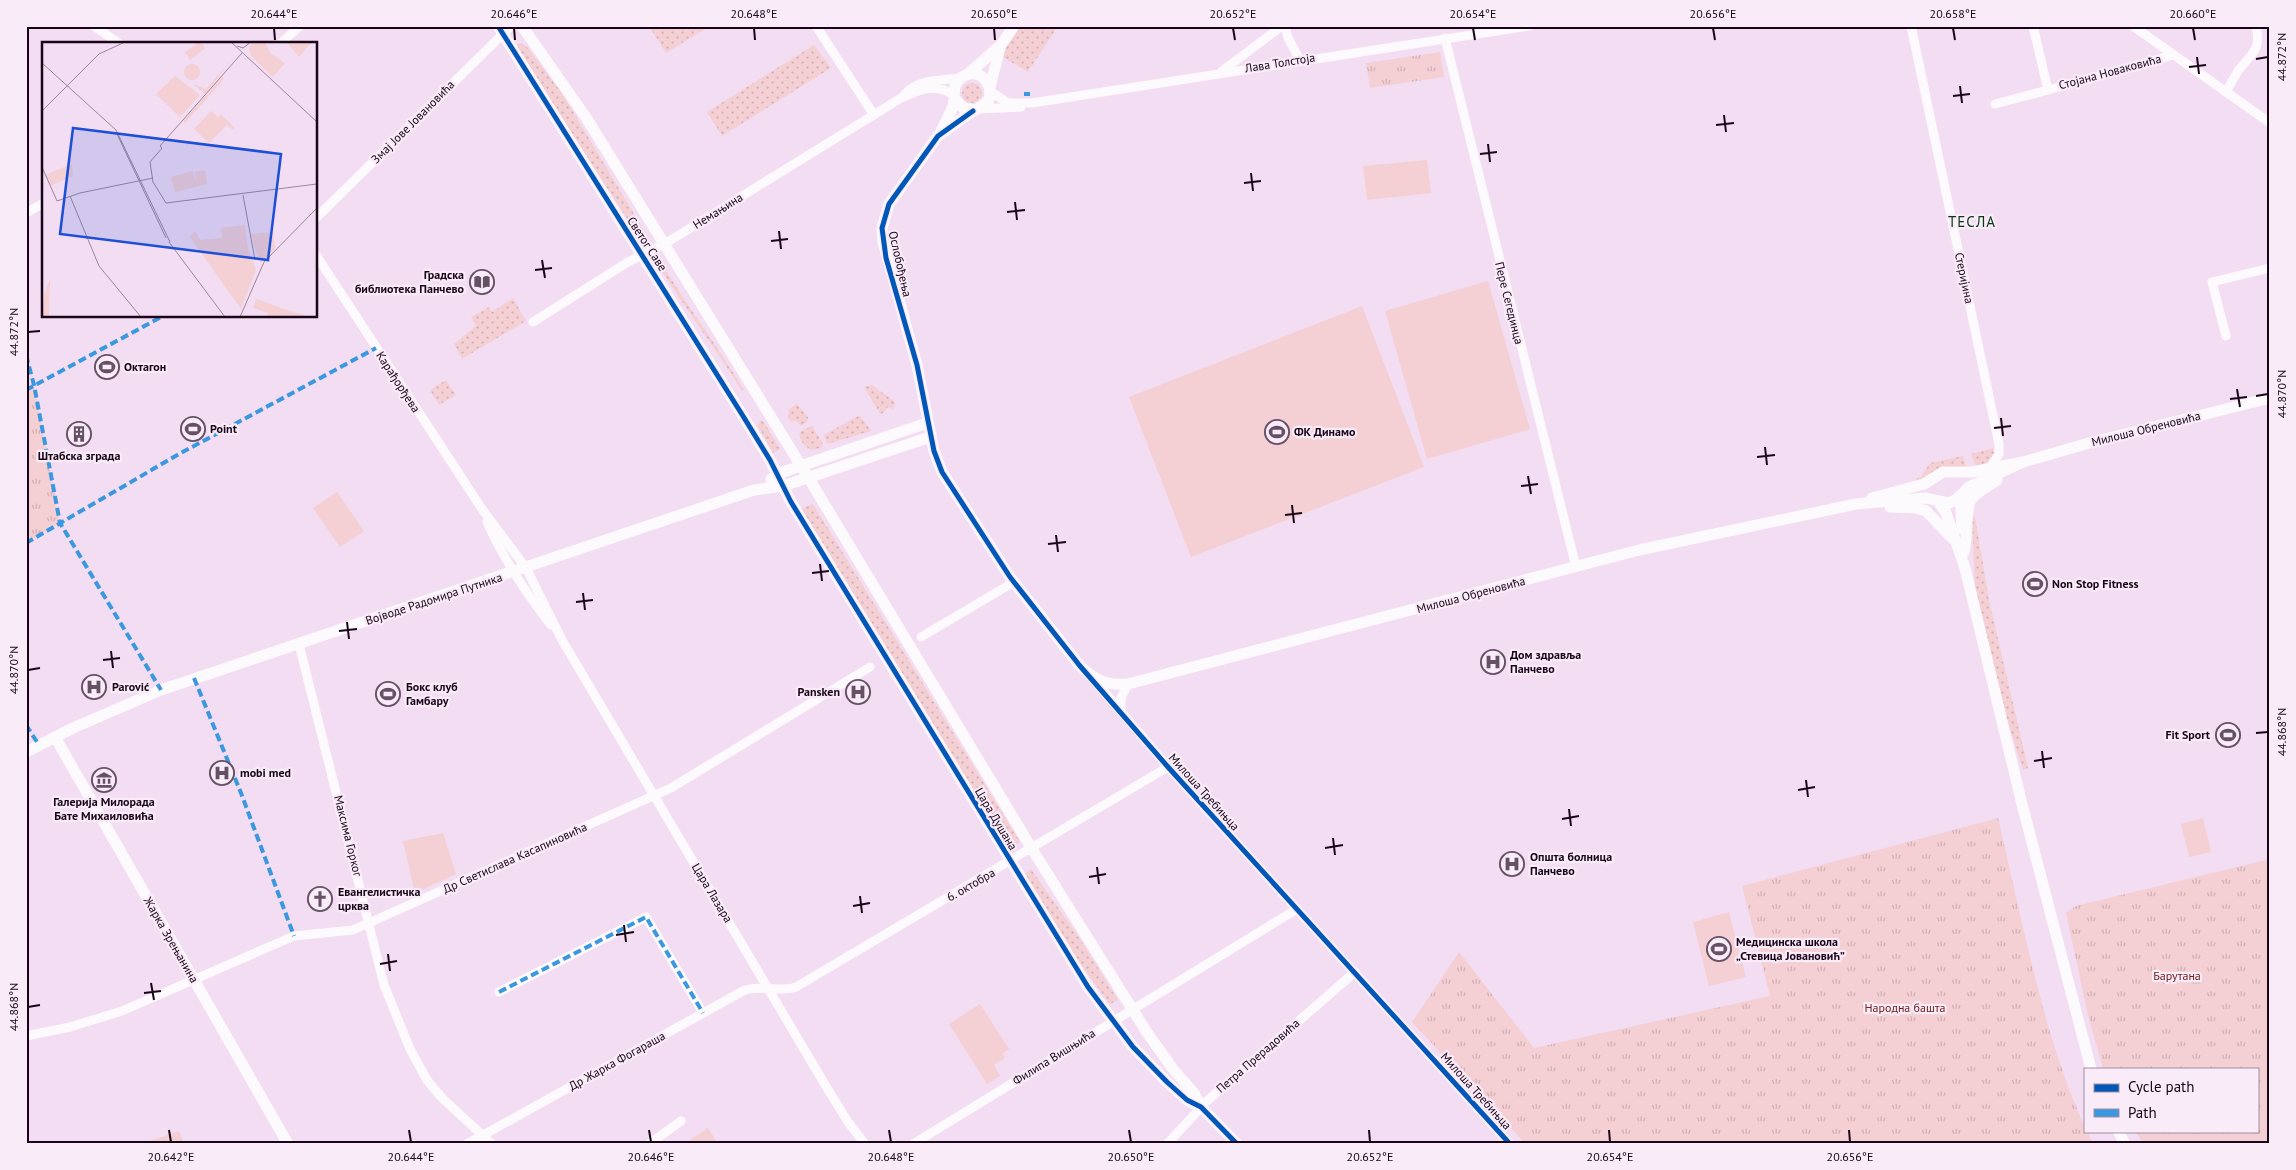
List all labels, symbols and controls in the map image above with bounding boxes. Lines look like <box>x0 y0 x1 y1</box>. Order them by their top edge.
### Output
text: 20.644°E <box>251 6 297 21</box>
text: 20.646°E <box>491 6 537 21</box>
text: 20.648°E <box>731 6 777 21</box>
text: 20.650°E <box>971 6 1017 21</box>
text: 20.652°E <box>1210 6 1256 21</box>
text: 20.654°E <box>1450 6 1496 21</box>
text: 20.656°E <box>1690 6 1736 21</box>
text: 20.658°E <box>1930 6 1976 21</box>
text: 20.660°E <box>2170 6 2216 21</box>
text: 44.872°N <box>2274 33 2289 81</box>
inset map <box>42 42 318 318</box>
street label: Лава Толстоја <box>1243 50 1316 76</box>
street label: Стојана Новаковића <box>2057 51 2163 92</box>
street label: Змај Јове Јовановића <box>368 77 457 166</box>
street label: Немањина <box>690 189 746 232</box>
district label: ТЕСЛА <box>1948 212 1996 231</box>
street label: Светог Саве <box>624 214 671 274</box>
street label: Ослобођења <box>886 230 915 298</box>
street label: Стеријина <box>1952 251 1977 305</box>
street label: Пере Сегединца <box>1492 260 1527 346</box>
place label: Градска библиотека Панчево <box>355 267 465 296</box>
library icon: Градска библиотека Панчево <box>469 269 495 295</box>
text: 44.872°N <box>6 308 21 356</box>
street label: Карађорђева <box>373 348 424 415</box>
sports icon: Октагон <box>94 354 120 380</box>
place label: Октагон <box>124 359 166 374</box>
text: 44.870°N <box>2274 370 2289 418</box>
street label: Милоша Обреновића <box>2090 408 2202 449</box>
sports icon: Point <box>180 416 206 442</box>
sports icon: ФК Динамо <box>1264 419 1290 445</box>
building icon: Штабска зграда <box>66 421 92 447</box>
place label: Point <box>210 421 238 436</box>
place label: ФК Динамо <box>1294 424 1356 439</box>
place label: Штабска зграда <box>38 448 120 463</box>
street label: Војводе Радомира Путника <box>364 569 504 628</box>
sports icon: Non Stop Fitness <box>2022 571 2048 597</box>
street label: Милоша Обреновића <box>1415 573 1527 616</box>
place label: Non Stop Fitness <box>2052 576 2139 591</box>
text: 44.870°N <box>6 646 21 694</box>
place label: Дом здравља Панчево <box>1510 647 1581 676</box>
hospital icon: Дом здравља Панчево <box>1480 649 1506 675</box>
hospital icon: Parović <box>81 674 107 700</box>
place label: Parović <box>112 679 149 694</box>
place label: Бокс клуб Гамбару <box>406 679 458 708</box>
hospital icon: Pansken <box>845 679 871 705</box>
sports icon: Бокс клуб Гамбару <box>375 681 401 707</box>
place label: Pansken <box>798 684 840 699</box>
text: 44.868°N <box>2274 708 2289 756</box>
sports icon: Fit Sport <box>2215 722 2241 748</box>
place label: Fit Sport <box>2165 727 2211 742</box>
street label: Милоша Требињца <box>1166 750 1243 833</box>
hospital icon: mobi med <box>209 760 235 786</box>
place label: mobi med <box>240 765 291 780</box>
museum icon: Галерија Милорада Бате Михаиловића <box>91 767 117 793</box>
street label: Цара Душана <box>972 785 1021 853</box>
place label: Галерија Милорада Бате Михаиловића <box>53 794 155 823</box>
street label: Максима Горког <box>331 794 366 879</box>
street label: Др Светислава Касапиновића <box>440 819 589 896</box>
place label: Општа болница Панчево <box>1530 849 1612 878</box>
hospital icon: Општа болница Панчево <box>1499 851 1525 877</box>
street label: Цара Лазара <box>689 860 736 925</box>
street label: 6. октобра <box>944 865 998 904</box>
place label: Евангелистичка црква <box>338 884 420 913</box>
church icon: Евангелистичка црква <box>307 886 333 912</box>
street label: Жарка Зрењанина <box>140 893 202 985</box>
place label: Медицинска школа „Стевица Јовановић” <box>1736 934 1845 963</box>
sports icon: Медицинска школа „Стевица Јовановић” <box>1706 936 1732 962</box>
park label: Барутана <box>2153 968 2201 983</box>
text: 44.868°N <box>6 983 21 1031</box>
park label: Народна башта <box>1865 1000 1946 1015</box>
street label: Петра Прерадовића <box>1213 1015 1302 1096</box>
street label: Филипа Вишњића <box>1010 1025 1098 1088</box>
street label: Др Жарка Фогараша <box>566 1028 668 1093</box>
street label: Милоша Требињца <box>1438 1049 1515 1132</box>
legend <box>2084 1068 2258 1132</box>
text: Cycle path <box>2128 1077 2194 1096</box>
text: Path <box>2128 1103 2157 1122</box>
text: 20.642°E <box>148 1149 194 1164</box>
text: 20.644°E <box>388 1149 434 1164</box>
text: 20.646°E <box>628 1149 674 1164</box>
text: 20.648°E <box>868 1149 914 1164</box>
text: 20.650°E <box>1108 1149 1154 1164</box>
text: 20.652°E <box>1347 1149 1393 1164</box>
text: 20.654°E <box>1587 1149 1633 1164</box>
text: 20.656°E <box>1827 1149 1873 1164</box>

